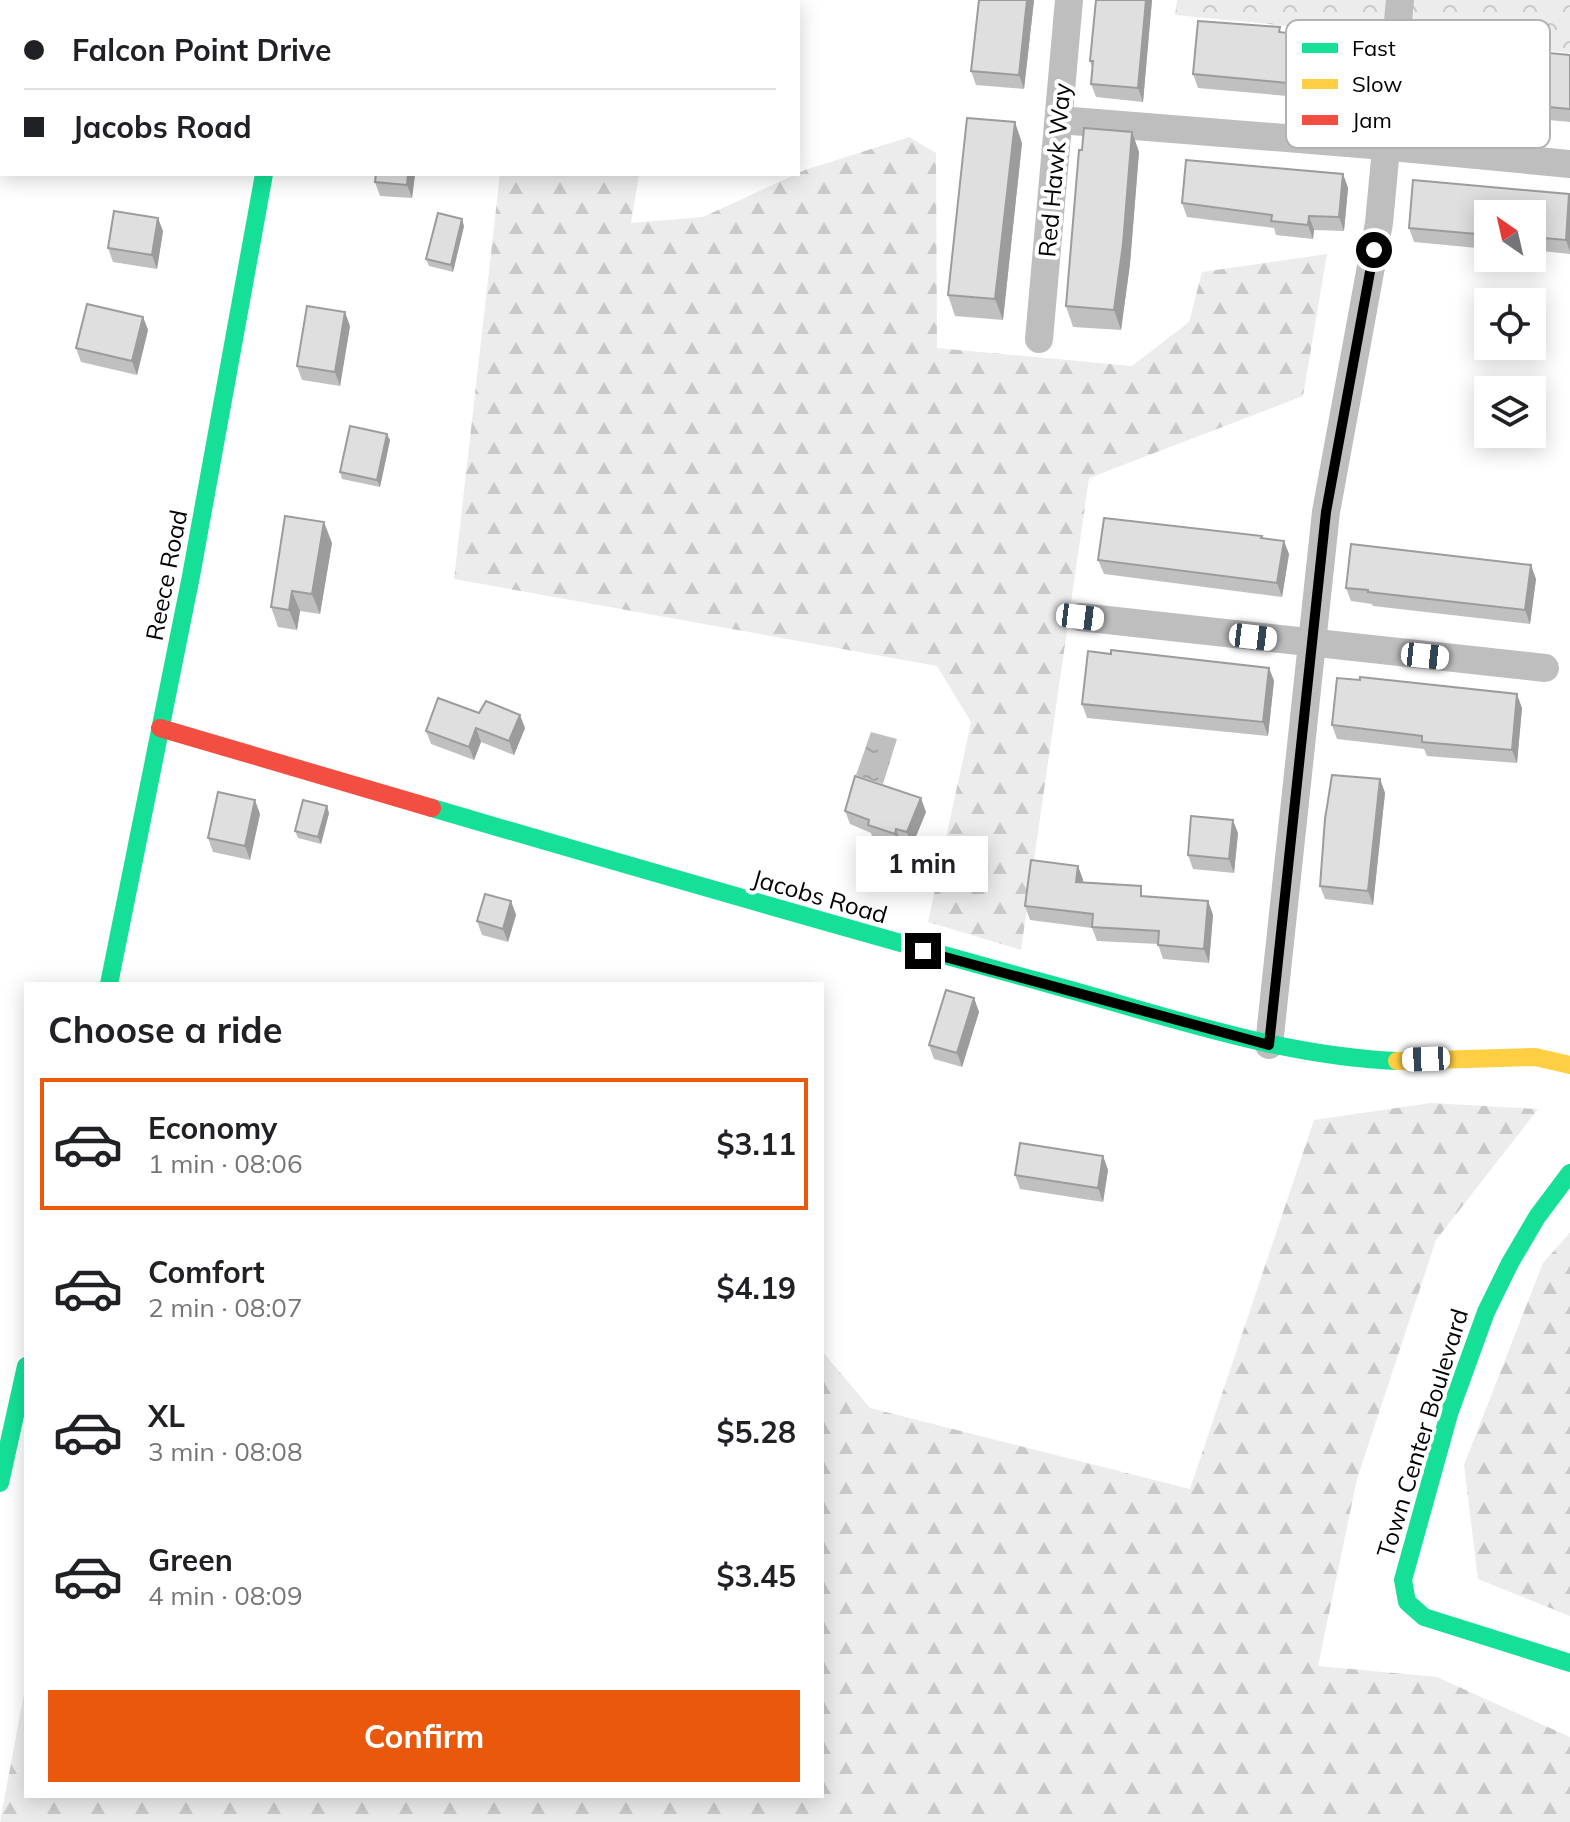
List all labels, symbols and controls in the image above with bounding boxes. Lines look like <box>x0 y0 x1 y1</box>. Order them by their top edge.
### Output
legend <box>1286 20 1550 148</box>
text: Falcon Point Drive <box>72 31 331 69</box>
text: Fast <box>1352 34 1396 62</box>
text: Slow <box>1352 70 1402 98</box>
street label: Red Hawk Way <box>1031 82 1077 258</box>
text: Jam <box>1352 106 1392 134</box>
text: Jacobs Road <box>72 108 252 146</box>
north arrow <box>1474 200 1546 272</box>
map controls <box>1474 200 1546 448</box>
route start <box>1356 232 1392 268</box>
button: locate <box>1474 288 1546 360</box>
button: layers <box>1474 376 1546 448</box>
street label: Reece Road <box>139 507 193 643</box>
car <box>1055 602 1105 632</box>
car <box>1228 622 1278 652</box>
car <box>1400 642 1450 670</box>
callout: 1 min <box>857 835 989 891</box>
text: 1 min <box>888 847 956 880</box>
street label: Jacobs Road <box>749 862 891 930</box>
route end <box>905 933 941 969</box>
text: Choose a ride <box>48 1007 282 1052</box>
car <box>1402 1046 1450 1072</box>
icon: car <box>52 1108 124 1180</box>
text: Economy <box>148 1109 277 1147</box>
text: $3.11 <box>717 1125 796 1163</box>
text: 1 min · 08:06 <box>148 1147 303 1180</box>
icon: car <box>52 1252 124 1324</box>
text: Comfort <box>148 1253 265 1291</box>
text: $4.19 <box>717 1269 796 1307</box>
text: 2 min · 08:07 <box>148 1291 303 1324</box>
street label: Town Center Boulevard <box>1370 1305 1474 1561</box>
icon: car <box>52 1396 124 1468</box>
text: XL <box>148 1397 185 1435</box>
text: $5.28 <box>717 1413 796 1451</box>
text: 3 min · 08:08 <box>148 1435 303 1468</box>
icon: car <box>52 1540 124 1612</box>
text: Green <box>148 1541 233 1579</box>
text: $3.45 <box>717 1557 796 1595</box>
text: 4 min · 08:09 <box>148 1579 303 1612</box>
button: Confirm <box>48 1690 800 1782</box>

